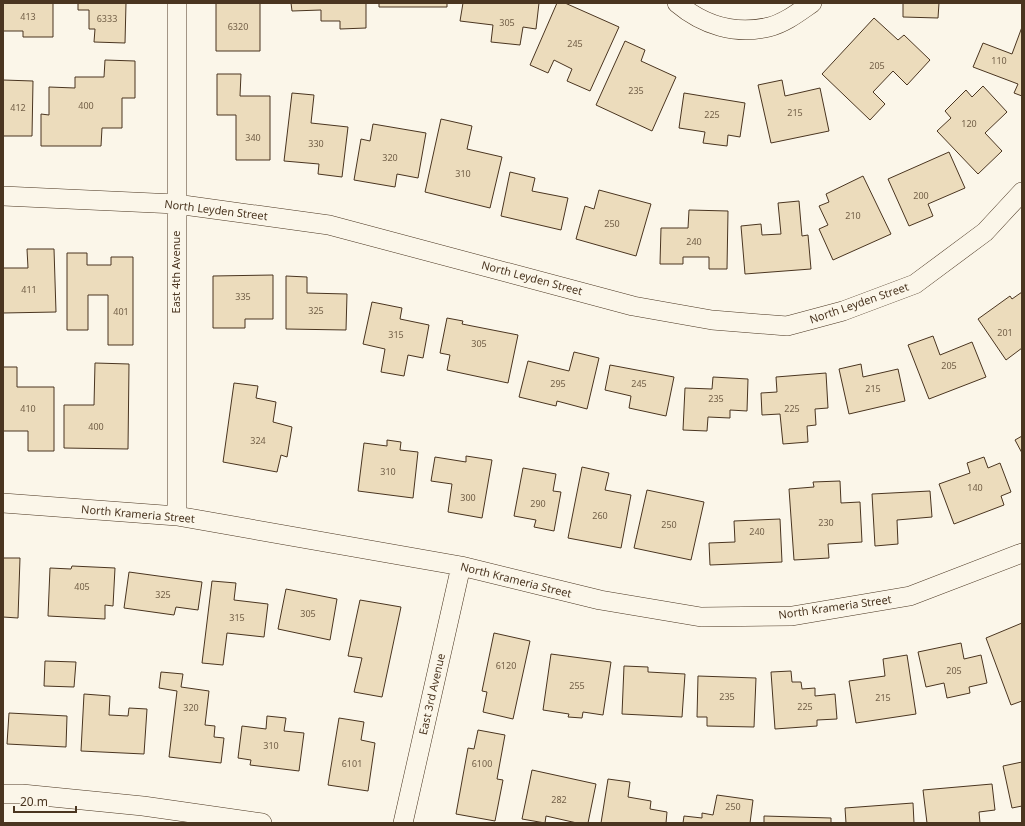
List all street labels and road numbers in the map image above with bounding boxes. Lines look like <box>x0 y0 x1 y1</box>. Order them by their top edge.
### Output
street label: North Leyden Street <box>164 196 269 223</box>
street label: East 4th Avenue <box>168 231 183 313</box>
street label: North Leyden Street <box>480 257 584 298</box>
street label: North Leyden Street <box>807 279 910 327</box>
street label: North Krameria Street <box>81 501 196 526</box>
street label: North Krameria Street <box>459 558 573 601</box>
street label: North Krameria Street <box>777 591 892 622</box>
street label: East 3rd Avenue <box>415 652 448 736</box>

